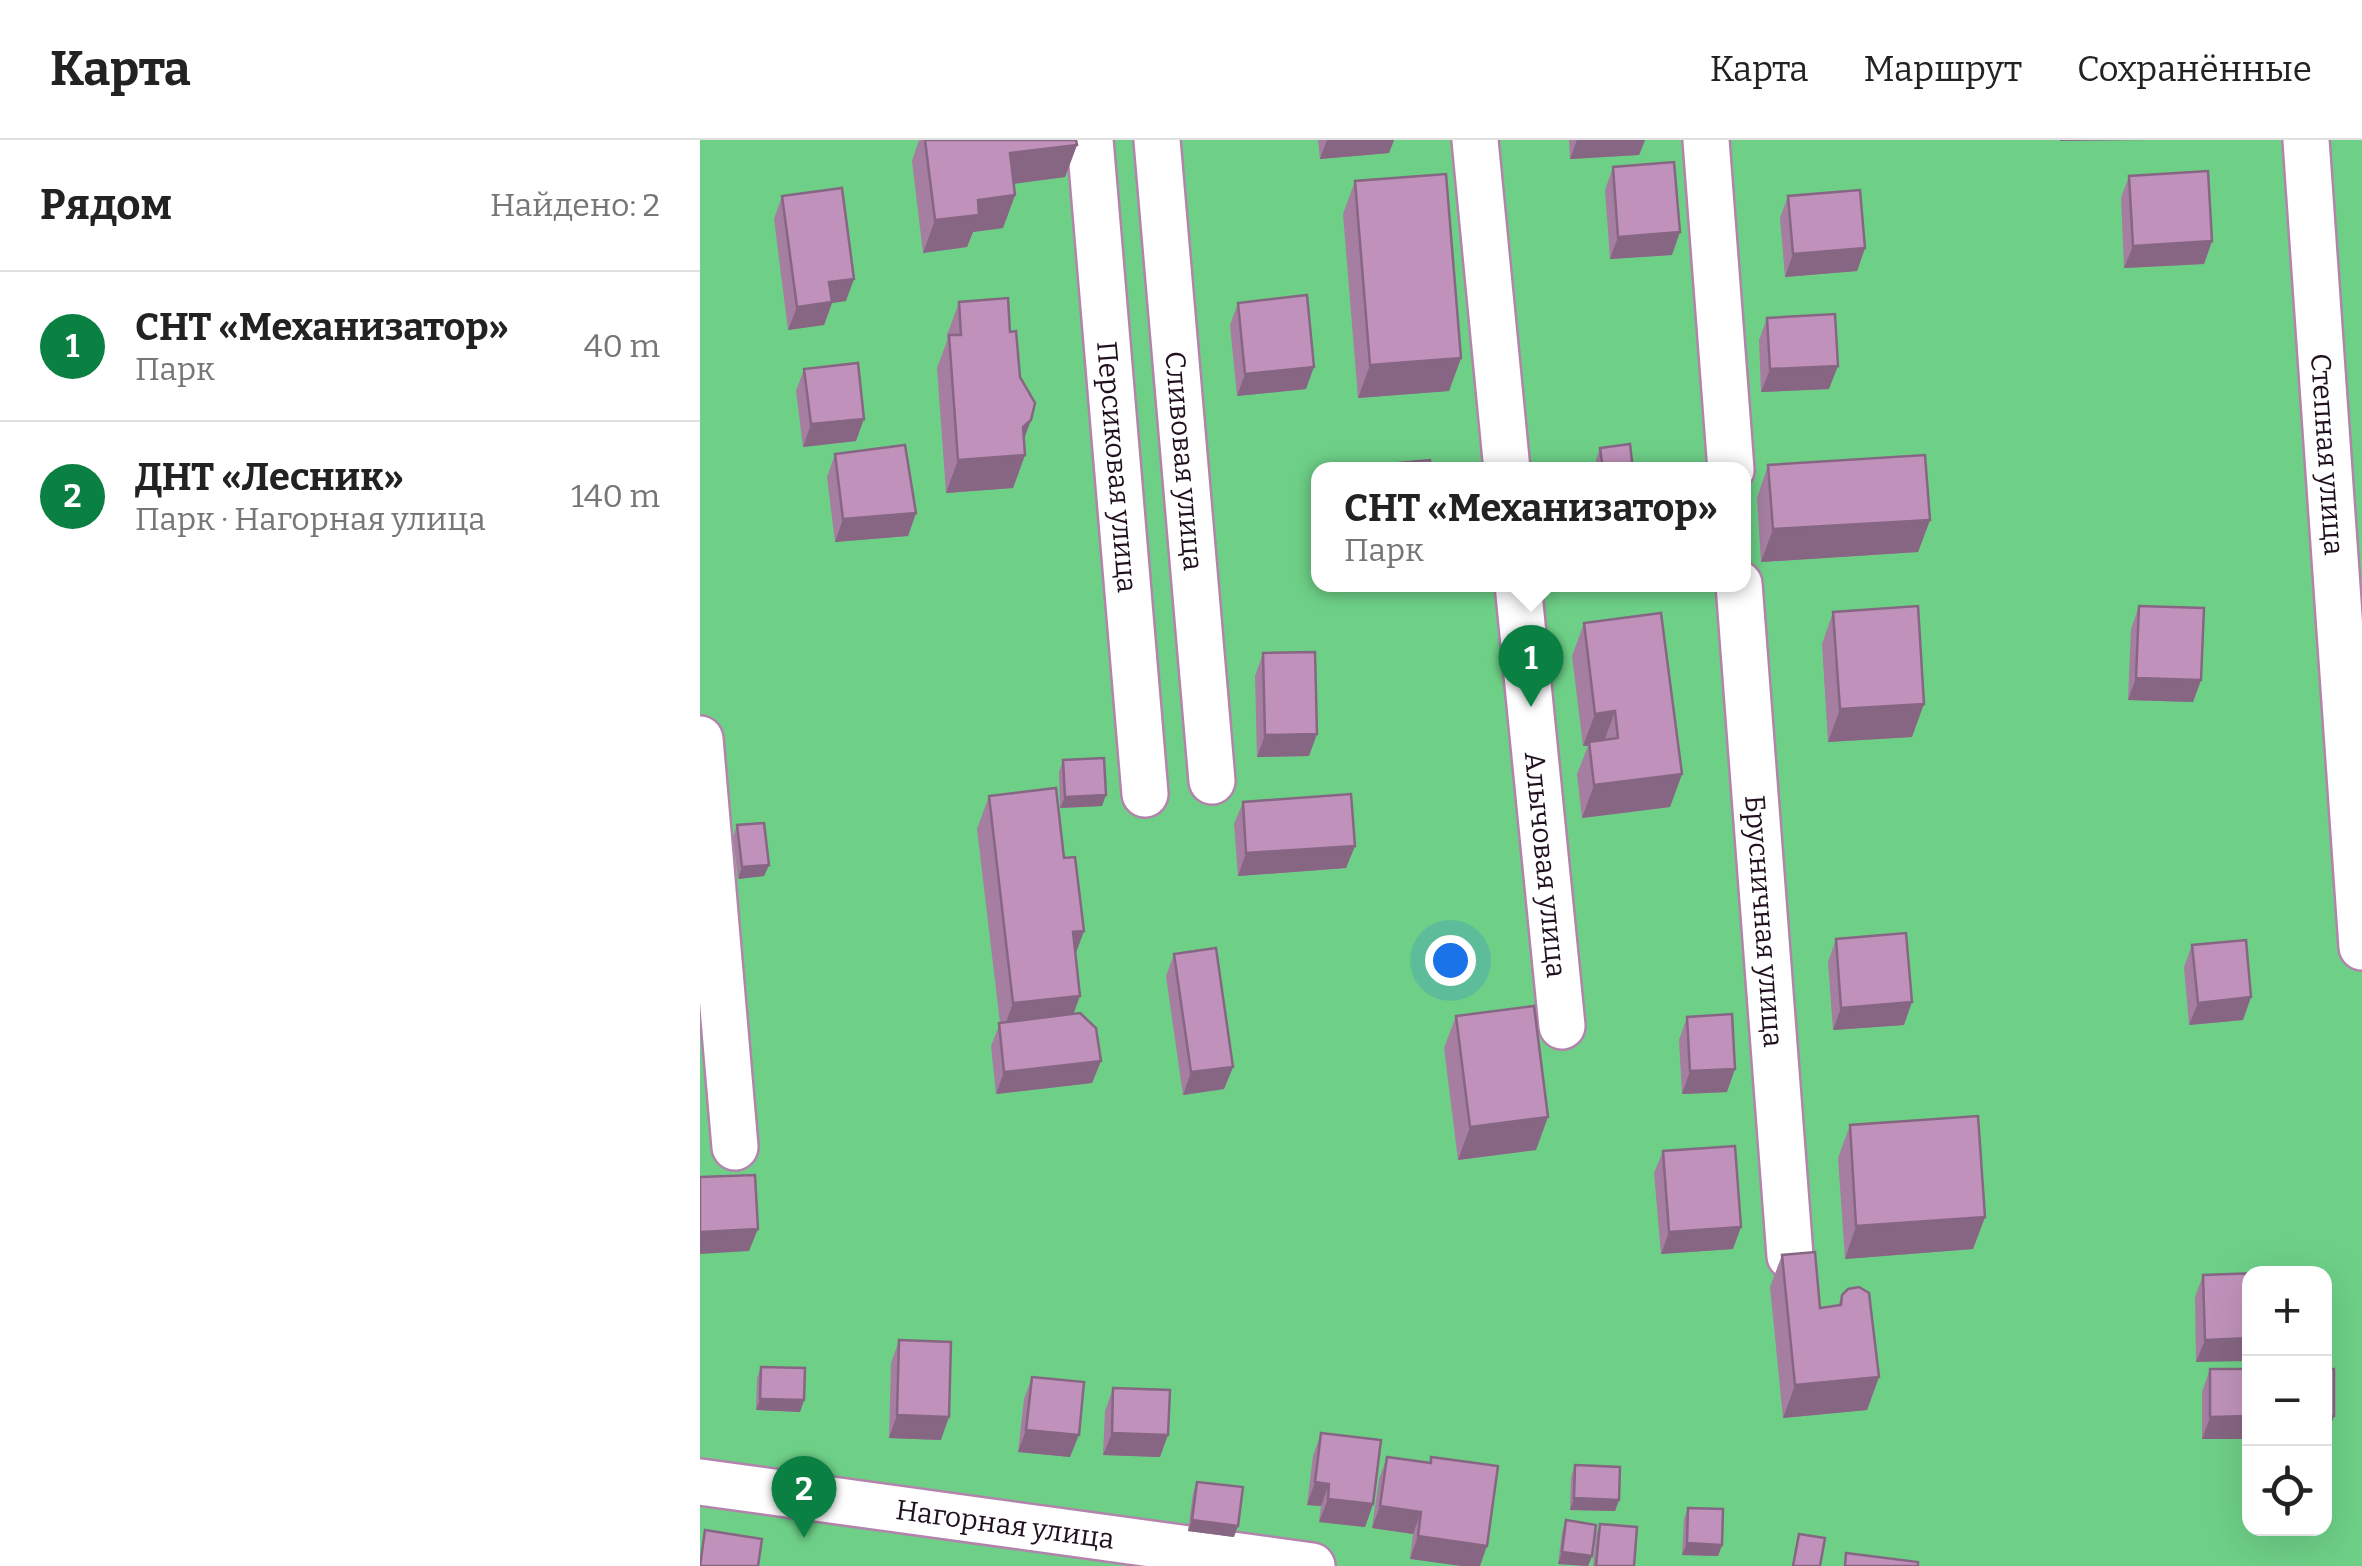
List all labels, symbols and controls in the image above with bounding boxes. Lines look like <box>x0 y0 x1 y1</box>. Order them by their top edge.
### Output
text: Карта <box>50 40 191 98</box>
text: Карта <box>1710 48 1808 90</box>
text: Маршрут <box>1863 48 2022 90</box>
text: Сохранённые <box>2077 48 2312 90</box>
text: Рядом <box>40 180 172 230</box>
text: Найдено: 2 <box>490 186 660 224</box>
text: СНТ «Механизатор» <box>135 304 509 350</box>
text: 1 <box>66 327 79 365</box>
text: 40 m <box>584 327 660 365</box>
street label: Персиковая улица <box>1090 340 1144 594</box>
text: Парк <box>135 350 215 388</box>
street label: Сливовая улица <box>1158 350 1210 572</box>
street label: Степная улица <box>2304 352 2351 556</box>
text: ДНТ «Лесник» <box>135 454 404 500</box>
popup <box>1311 462 1751 592</box>
text: 2 <box>63 477 82 515</box>
text: 140 m <box>571 477 660 515</box>
text: СНТ «Механизатор» <box>1344 485 1718 531</box>
text: Парк · Нагорная улица <box>135 500 486 538</box>
text: Парк <box>1344 531 1424 569</box>
pin: 1 <box>1498 624 1564 707</box>
street label: Алычовая улица <box>1518 750 1573 979</box>
street label: Брусничная улица <box>1738 794 1790 1048</box>
your location <box>1425 935 1476 986</box>
map controls <box>2242 1266 2332 1536</box>
button: + <box>2242 1266 2332 1356</box>
button: − <box>2242 1356 2332 1446</box>
button: locate <box>2242 1446 2332 1536</box>
pin: 2 <box>772 1456 836 1538</box>
street label: Нагорная улица <box>894 1493 1116 1556</box>

